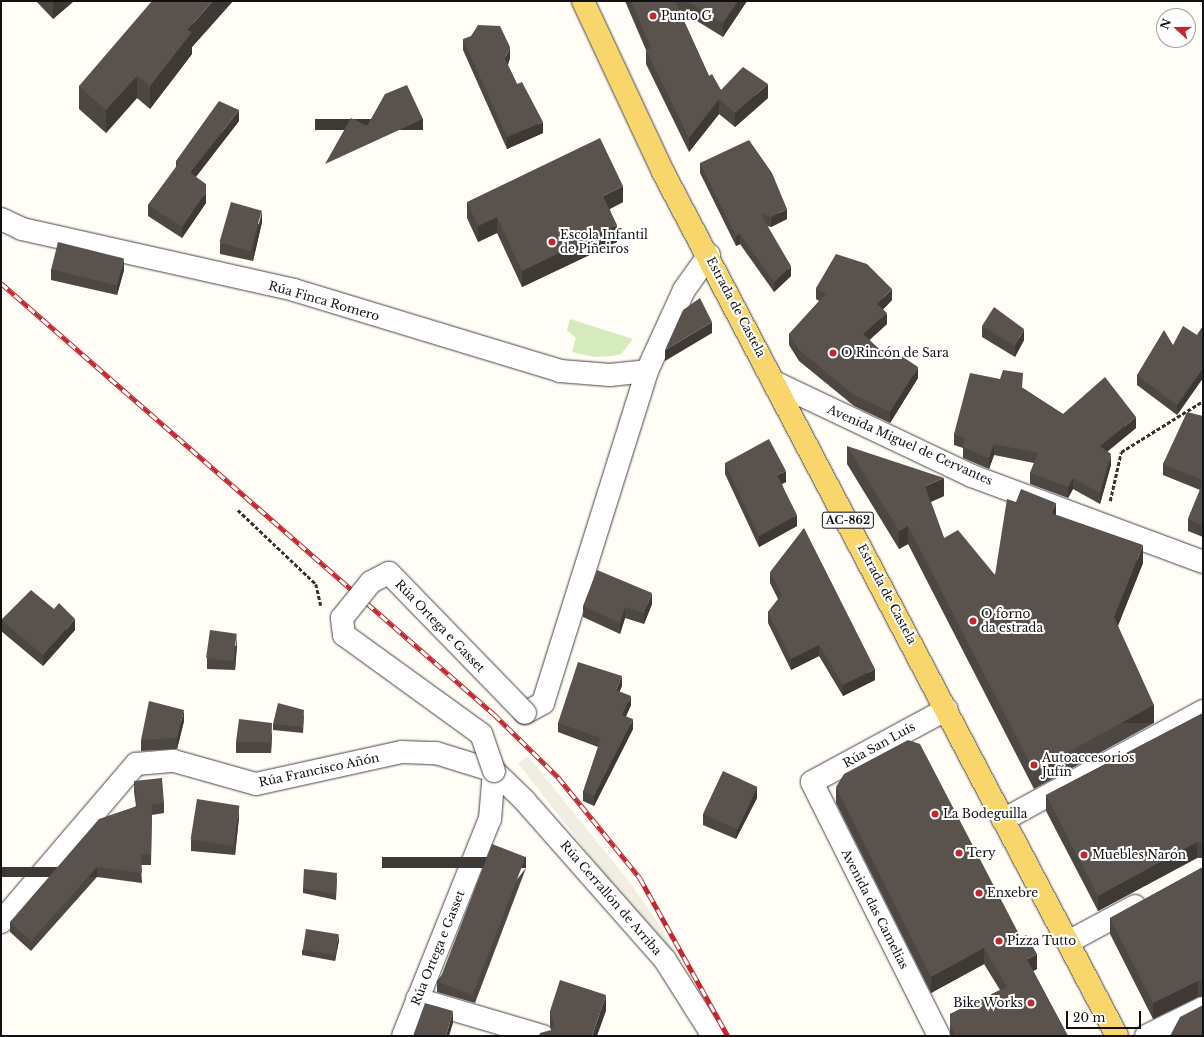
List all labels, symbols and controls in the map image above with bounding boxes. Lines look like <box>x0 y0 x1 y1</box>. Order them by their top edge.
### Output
north arrow <box>1156 8 1196 48</box>
place label: Punto G <box>661 9 712 23</box>
marker: Punto G <box>648 11 658 21</box>
text: N <box>1157 17 1174 31</box>
place label: Escola Infantil de Piñeiros <box>560 228 648 256</box>
marker: Escola Infantil de Piñeiros <box>547 237 557 247</box>
street label: Estrada de Castela <box>704 254 768 360</box>
street label: Rúa Finca Romero <box>267 278 381 324</box>
place label: O Rincón de Sara <box>841 346 949 360</box>
marker: O Rincón de Sara <box>828 348 838 358</box>
street label: Avenida Miguel de Cervantes <box>825 402 995 488</box>
road number: AC-862 <box>821 511 875 529</box>
street label: Estrada de Castela <box>855 541 919 647</box>
street label: Rúa Ortega e Gasset <box>392 577 488 675</box>
place label: O forno da estrada <box>981 607 1043 635</box>
marker: O forno da estrada <box>968 616 978 626</box>
street label: Rúa San Luís <box>841 719 917 771</box>
street label: Rúa Francisco Añón <box>257 750 381 790</box>
place label: Autoaccesorios Jufín <box>1042 751 1134 779</box>
marker: Autoaccesorios Jufín <box>1029 760 1039 770</box>
place label: La Bodeguilla <box>943 807 1028 821</box>
marker: La Bodeguilla <box>930 809 940 819</box>
street label: Rúa Cerrallón de Arriba <box>557 838 665 958</box>
place label: Tery <box>967 846 996 860</box>
street label: Avenida das Camelias <box>838 847 912 971</box>
marker: Tery <box>954 848 964 858</box>
place label: Muebles Narón <box>1092 848 1186 862</box>
marker: Muebles Narón <box>1079 850 1089 860</box>
place label: Enxebre <box>987 886 1038 900</box>
street label: Rúa Ortega e Gasset <box>408 888 468 1008</box>
marker: Enxebre <box>974 888 984 898</box>
place label: Pizza Tutto <box>1007 934 1077 948</box>
marker: Pizza Tutto <box>994 936 1004 946</box>
place label: Bike Works <box>953 996 1023 1010</box>
marker: Bike Works <box>1026 998 1036 1008</box>
scale bar <box>1068 1003 1143 1029</box>
text: 20 m <box>1073 1010 1105 1025</box>

